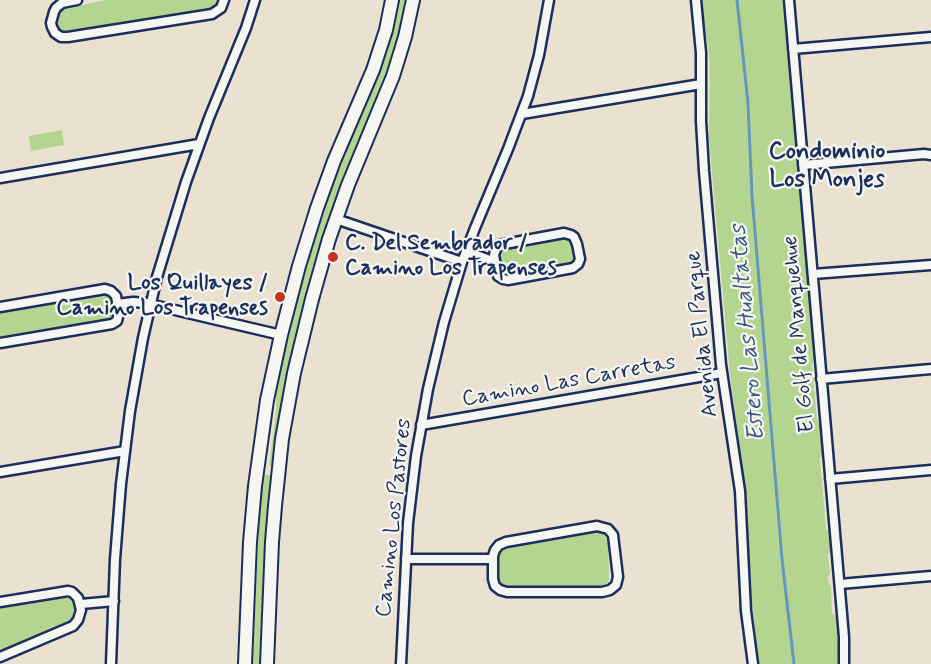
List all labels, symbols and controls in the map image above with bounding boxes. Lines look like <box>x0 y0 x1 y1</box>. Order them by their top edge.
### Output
district label: Condominio Los Monjes <box>769 139 885 195</box>
water label: Estero Las Hualtatas <box>725 223 773 443</box>
place label: C. Del Sembrador / Camino Los Trapenses <box>345 231 557 282</box>
street label: El Golf de Manquehue <box>778 234 822 434</box>
street label: Avenida El Parque <box>681 249 725 419</box>
marker: C. Del Sembrador / Camino Los Trapenses <box>326 250 340 264</box>
place label: Los Quillayes / Camino Los Trapenses <box>56 271 268 322</box>
marker: Los Quillayes / Camino Los Trapenses <box>273 290 287 304</box>
street label: Camino Las Carretas <box>460 350 678 414</box>
street label: Camino Los Pastores <box>371 417 419 619</box>

